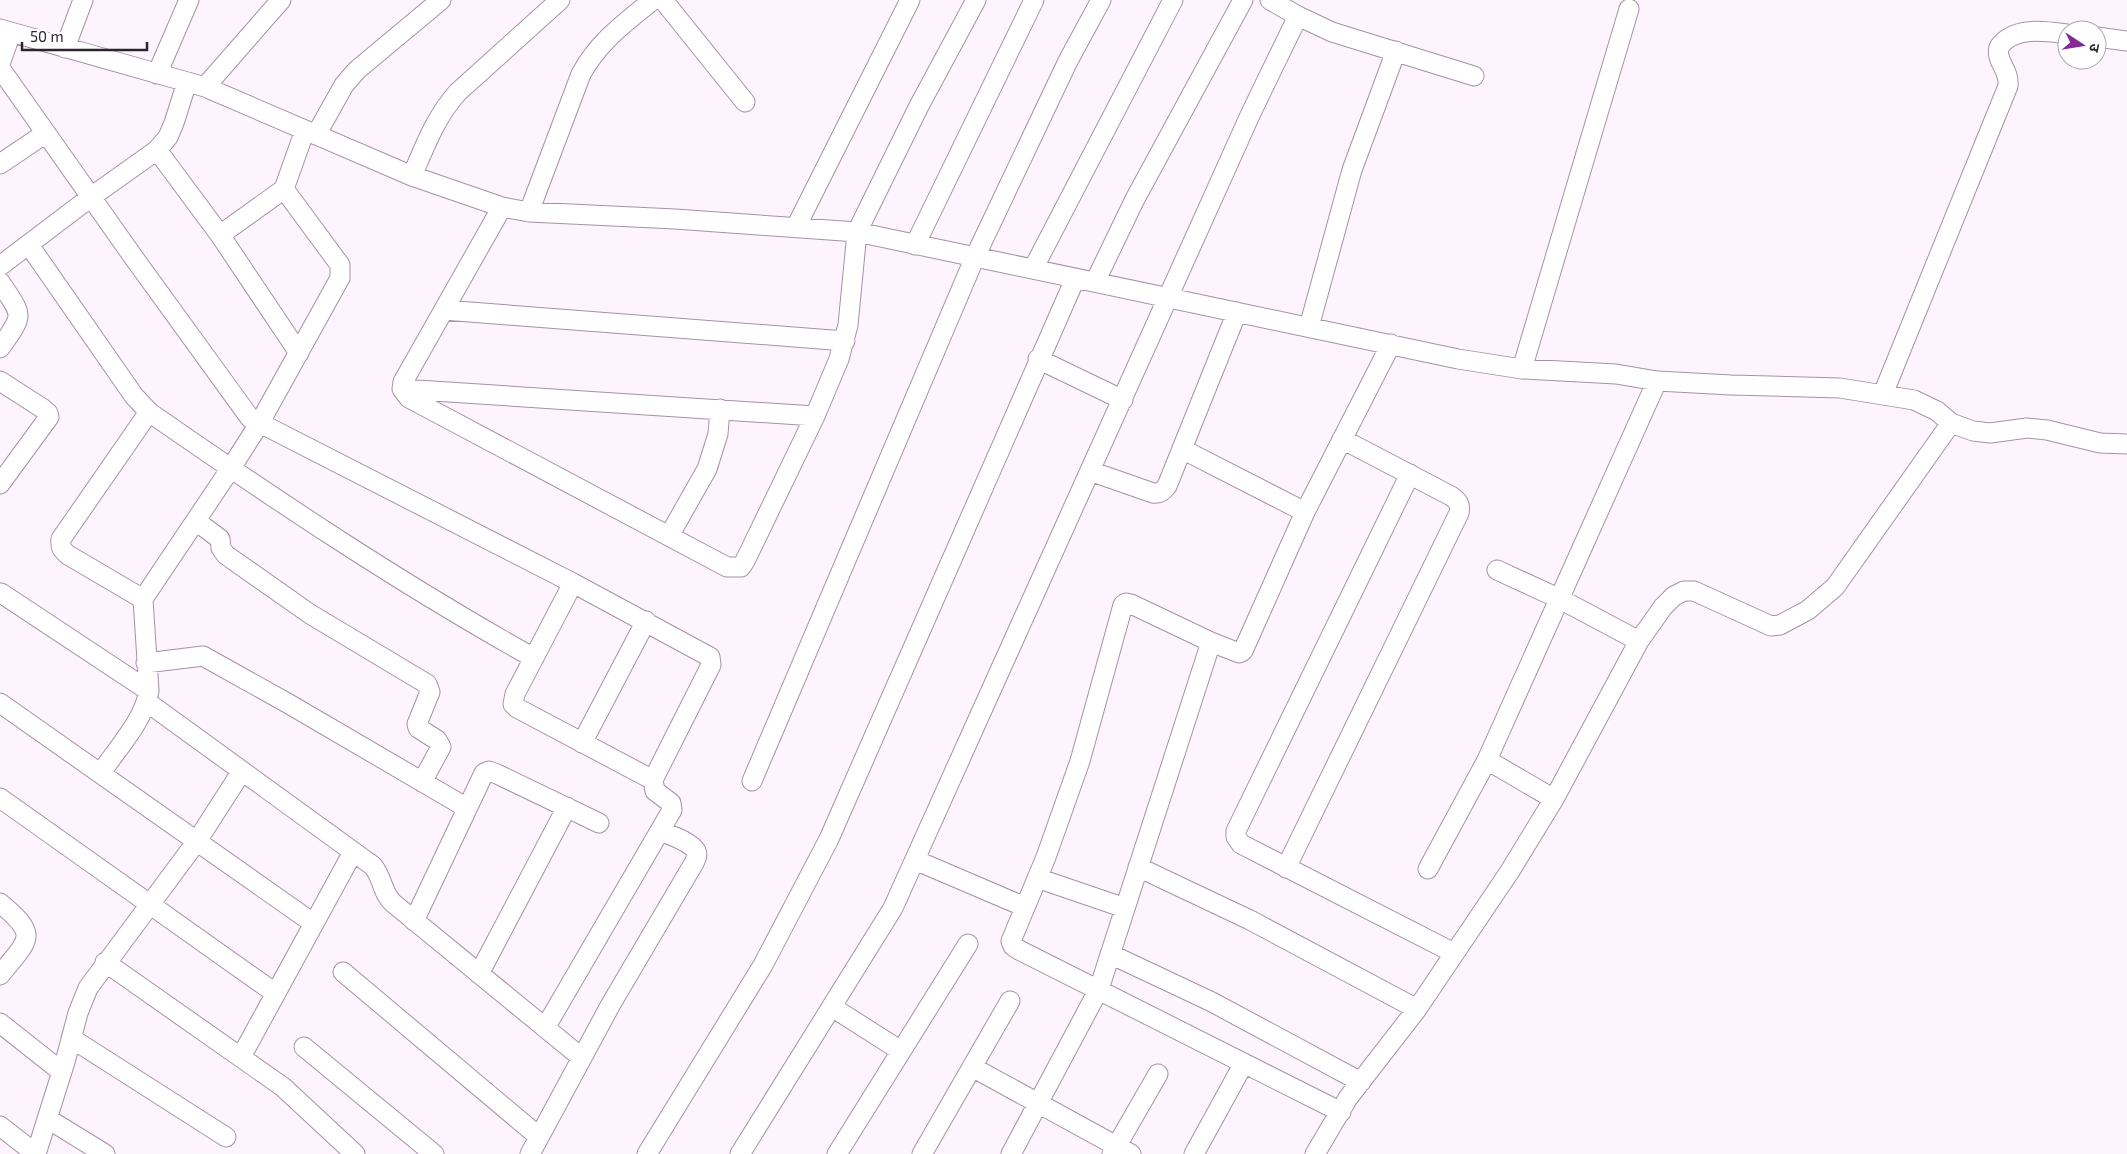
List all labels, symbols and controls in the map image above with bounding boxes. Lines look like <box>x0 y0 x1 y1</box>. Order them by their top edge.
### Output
scale bar <box>22 20 148 52</box>
north arrow <box>2057 20 2107 70</box>
text: 50 m <box>30 27 64 45</box>
text: उ <box>2086 42 2104 54</box>

